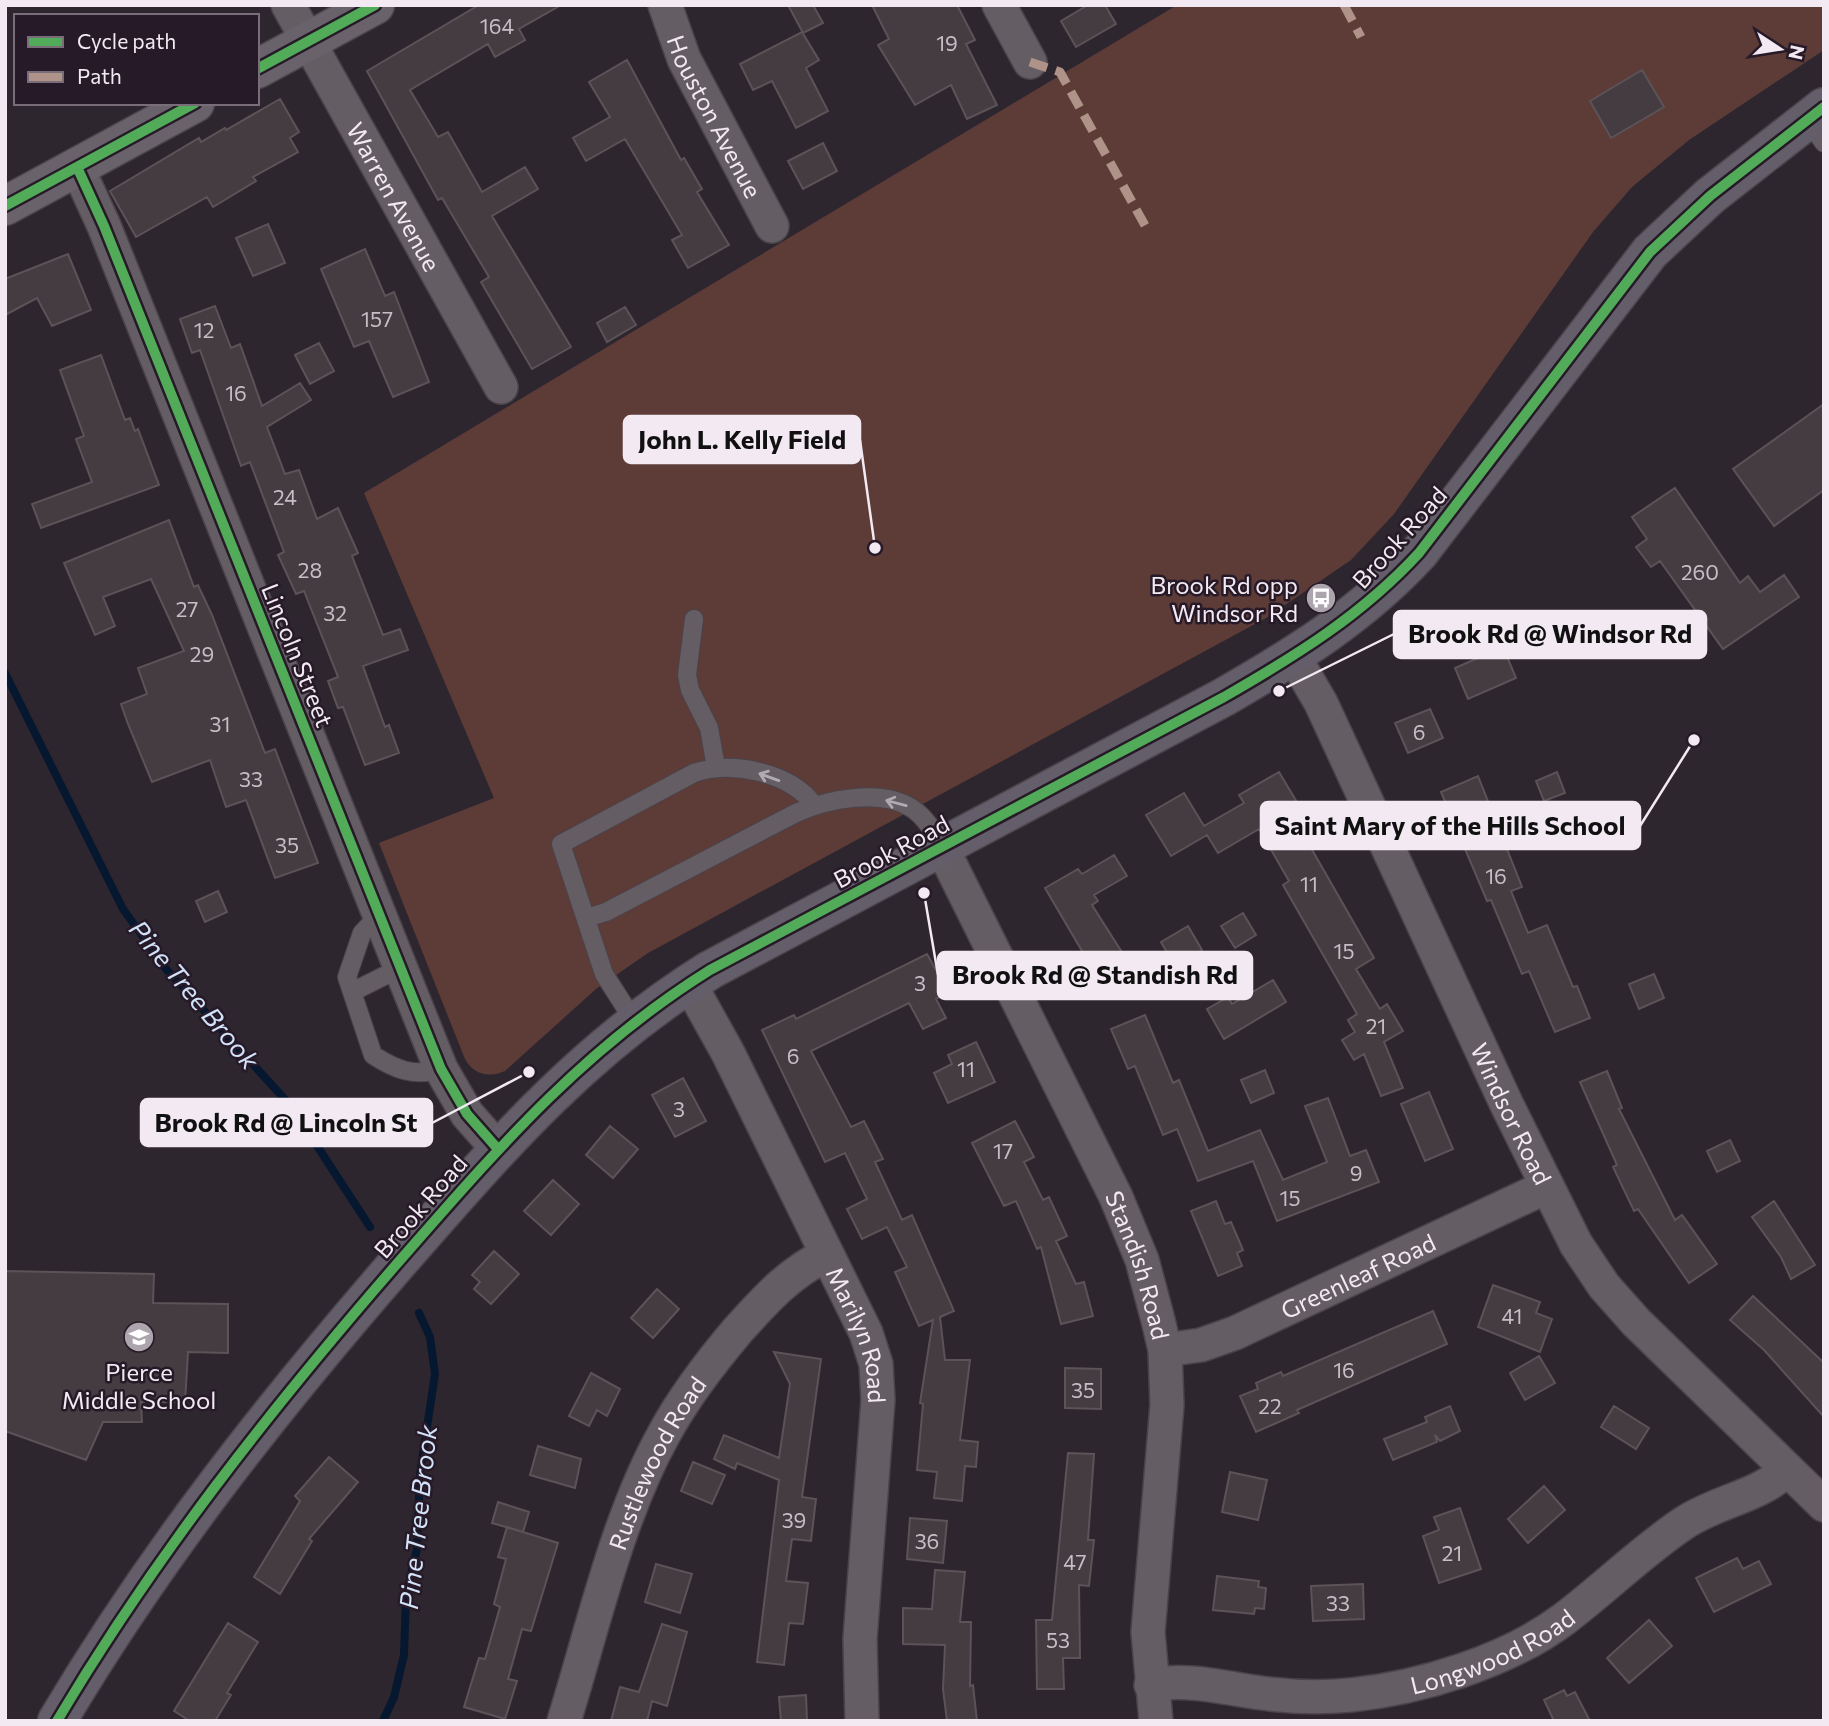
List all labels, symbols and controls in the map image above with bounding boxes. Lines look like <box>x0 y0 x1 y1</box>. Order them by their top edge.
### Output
house number: 164 <box>480 13 515 38</box>
legend <box>14 14 259 105</box>
north arrow <box>1745 14 1815 84</box>
text: Cycle path <box>77 28 176 53</box>
house number: 19 <box>936 30 958 55</box>
street label: Houston Avenue <box>662 31 769 202</box>
text: N <box>1784 43 1810 62</box>
text: Path <box>77 63 122 88</box>
street label: Warren Avenue <box>342 117 448 276</box>
house number: 157 <box>361 306 393 331</box>
house number: 12 <box>194 317 214 342</box>
house number: 16 <box>225 380 247 405</box>
callout: John L. Kelly Field <box>624 416 860 463</box>
text: John L. Kelly Field <box>638 423 846 454</box>
street label: Brook Road <box>1346 480 1452 594</box>
house number: 24 <box>273 484 297 509</box>
house number: 28 <box>298 557 322 582</box>
house number: 260 <box>1681 559 1719 584</box>
place label: Brook Rd opp Windsor Rd <box>1151 570 1298 627</box>
street label: Lincoln Street <box>256 579 340 731</box>
bus stop icon: Brook Rd opp Windsor Rd <box>1304 581 1338 615</box>
house number: 27 <box>176 596 198 621</box>
house number: 32 <box>323 600 347 625</box>
callout: Brook Rd @ Windsor Rd <box>1394 611 1706 658</box>
text: Brook Rd @ Windsor Rd <box>1408 617 1692 648</box>
house number: 29 <box>190 641 214 666</box>
house number: 31 <box>210 711 230 736</box>
house number: 6 <box>1413 719 1425 744</box>
house number: 33 <box>239 766 263 791</box>
one-way arrow <box>759 770 781 782</box>
one-way arrow <box>885 796 907 809</box>
callout: Saint Mary of the Hills School <box>1261 802 1640 849</box>
street label: Brook Road <box>828 808 954 894</box>
text: Saint Mary of the Hills School <box>1274 809 1626 840</box>
house number: 35 <box>275 832 299 857</box>
house number: 16 <box>1485 863 1507 888</box>
house number: 11 <box>1300 871 1318 896</box>
water label: Pine Tree Brook <box>124 913 267 1076</box>
house number: 15 <box>1333 938 1355 963</box>
callout: Brook Rd @ Standish Rd <box>938 952 1252 999</box>
text: Brook Rd @ Standish Rd <box>952 958 1238 989</box>
house number: 3 <box>914 970 926 995</box>
house number: 21 <box>1366 1013 1386 1038</box>
street label: Windsor Road <box>1466 1038 1559 1189</box>
house number: 6 <box>787 1043 799 1068</box>
house number: 11 <box>957 1056 975 1081</box>
house number: 3 <box>673 1096 685 1121</box>
callout: Brook Rd @ Lincoln St <box>141 1099 432 1146</box>
text: Brook Rd @ Lincoln St <box>155 1106 417 1137</box>
house number: 17 <box>993 1138 1013 1163</box>
street label: Brook Road <box>367 1149 473 1263</box>
house number: 9 <box>1350 1160 1362 1185</box>
house number: 15 <box>1279 1185 1301 1210</box>
street label: Standish Road <box>1100 1186 1177 1342</box>
street label: Greenleaf Road <box>1276 1227 1440 1324</box>
street label: Marilyn Road <box>821 1262 893 1404</box>
house number: 41 <box>1502 1303 1522 1328</box>
school or university icon: Pierce Middle School <box>122 1320 156 1354</box>
place label: Pierce Middle School <box>62 1357 216 1414</box>
house number: 16 <box>1333 1357 1355 1382</box>
street label: Rustlewood Road <box>602 1370 711 1553</box>
house number: 35 <box>1071 1377 1095 1402</box>
house number: 22 <box>1258 1393 1282 1418</box>
water label: Pine Tree Brook <box>392 1422 442 1611</box>
house number: 39 <box>782 1507 806 1532</box>
house number: 36 <box>915 1528 939 1553</box>
house number: 21 <box>1442 1540 1462 1565</box>
house number: 47 <box>1063 1549 1087 1574</box>
house number: 33 <box>1326 1590 1350 1615</box>
street label: Longwood Road <box>1407 1602 1580 1699</box>
house number: 53 <box>1046 1627 1070 1652</box>

